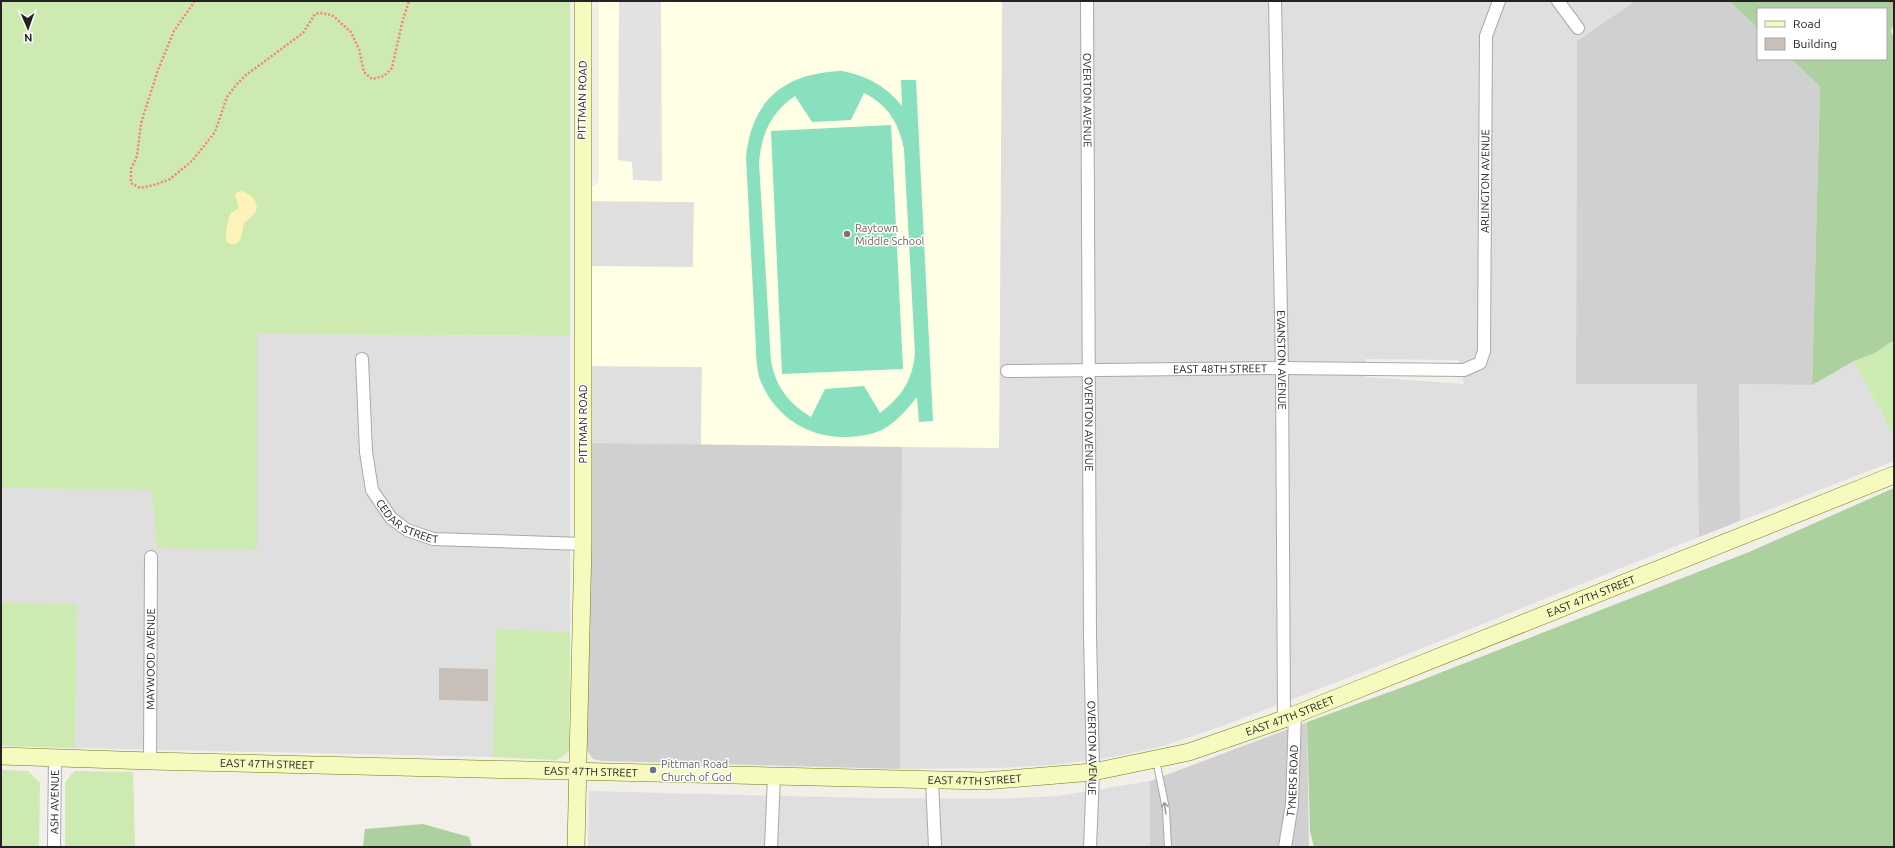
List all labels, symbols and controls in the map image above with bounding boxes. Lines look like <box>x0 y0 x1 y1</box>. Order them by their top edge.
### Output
north arrow <box>8 8 48 48</box>
legend <box>1757 8 1887 60</box>
text: Road <box>1793 17 1821 30</box>
text: N <box>24 32 33 44</box>
text: Building <box>1793 37 1837 50</box>
street label: OVERTON AVENUE <box>1081 53 1094 147</box>
street label: PITTMAN ROAD <box>575 60 589 140</box>
street label: ARLINGTON AVENUE <box>1479 129 1491 233</box>
place label: Raytown Middle School <box>855 222 925 247</box>
marker: Raytown Middle School <box>842 229 852 239</box>
street label: EVANSTON AVENUE <box>1275 310 1288 410</box>
street label: EAST 48TH STREET <box>1173 362 1267 375</box>
street label: OVERTON AVENUE <box>1083 377 1095 471</box>
street label: PITTMAN ROAD <box>577 384 589 464</box>
street label: CEDAR STREET <box>374 497 438 545</box>
street label: EAST 47TH STREET <box>1545 573 1637 619</box>
street label: MAYWOOD AVENUE <box>144 608 157 710</box>
street label: EAST 47TH STREET <box>1244 693 1336 738</box>
street label: OVERTON AVENUE <box>1085 701 1099 795</box>
street label: TYNERS ROAD <box>1284 744 1300 817</box>
street label: EAST 47TH STREET <box>220 757 314 771</box>
place label: Pittman Road Church of God <box>661 758 732 783</box>
street label: EAST 47TH STREET <box>544 764 638 779</box>
marker: Pittman Road Church of God <box>648 765 658 775</box>
street label: ASH AVENUE <box>48 770 61 834</box>
street label: EAST 47TH STREET <box>928 772 1022 787</box>
one-way arrow <box>1161 802 1169 815</box>

